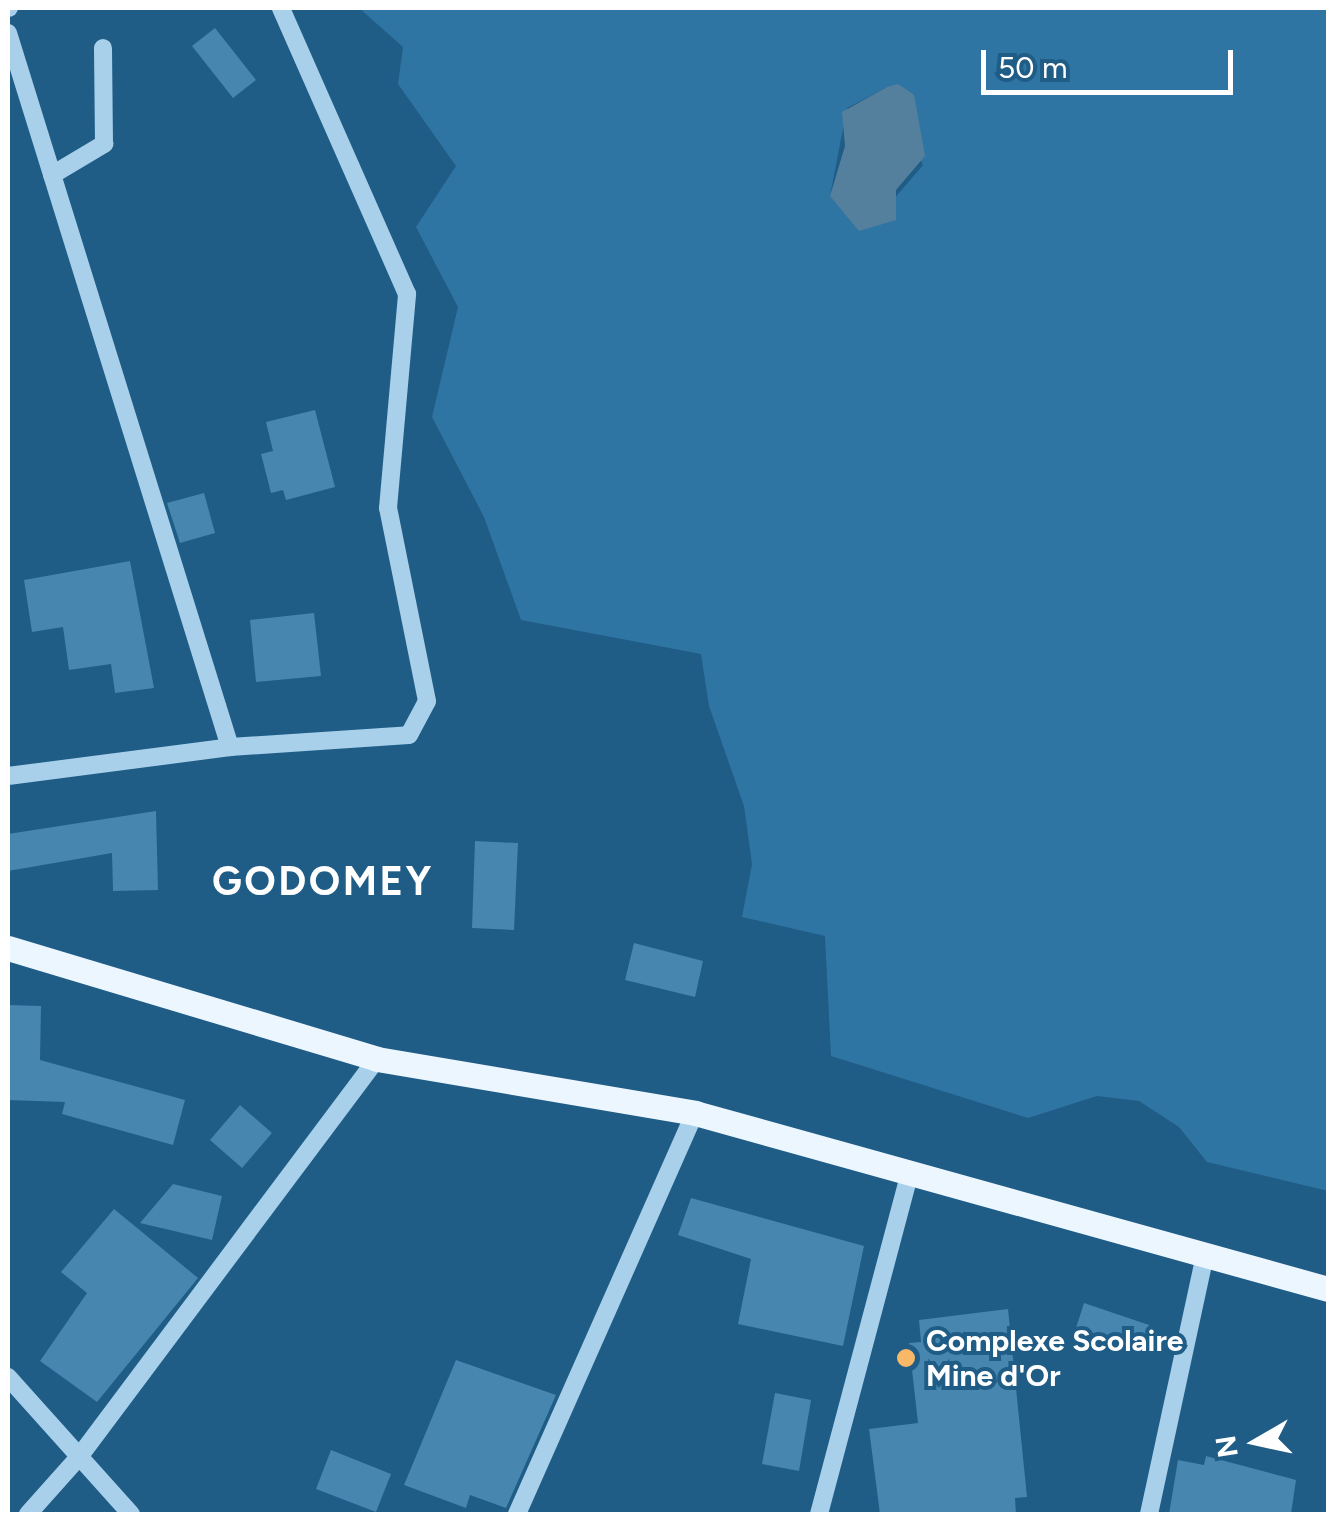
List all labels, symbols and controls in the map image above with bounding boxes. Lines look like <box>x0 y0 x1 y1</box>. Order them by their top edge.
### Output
scale bar <box>986 30 1238 92</box>
text: 50 m <box>998 49 1067 86</box>
district label: GODOMEY <box>212 857 434 905</box>
place label: Complexe Scolaire Mine d'Or <box>926 1323 1183 1394</box>
marker: Complexe Scolaire Mine d'Or <box>895 1347 917 1369</box>
north arrow <box>1206 1392 1306 1492</box>
text: N <box>1208 1433 1245 1460</box>

